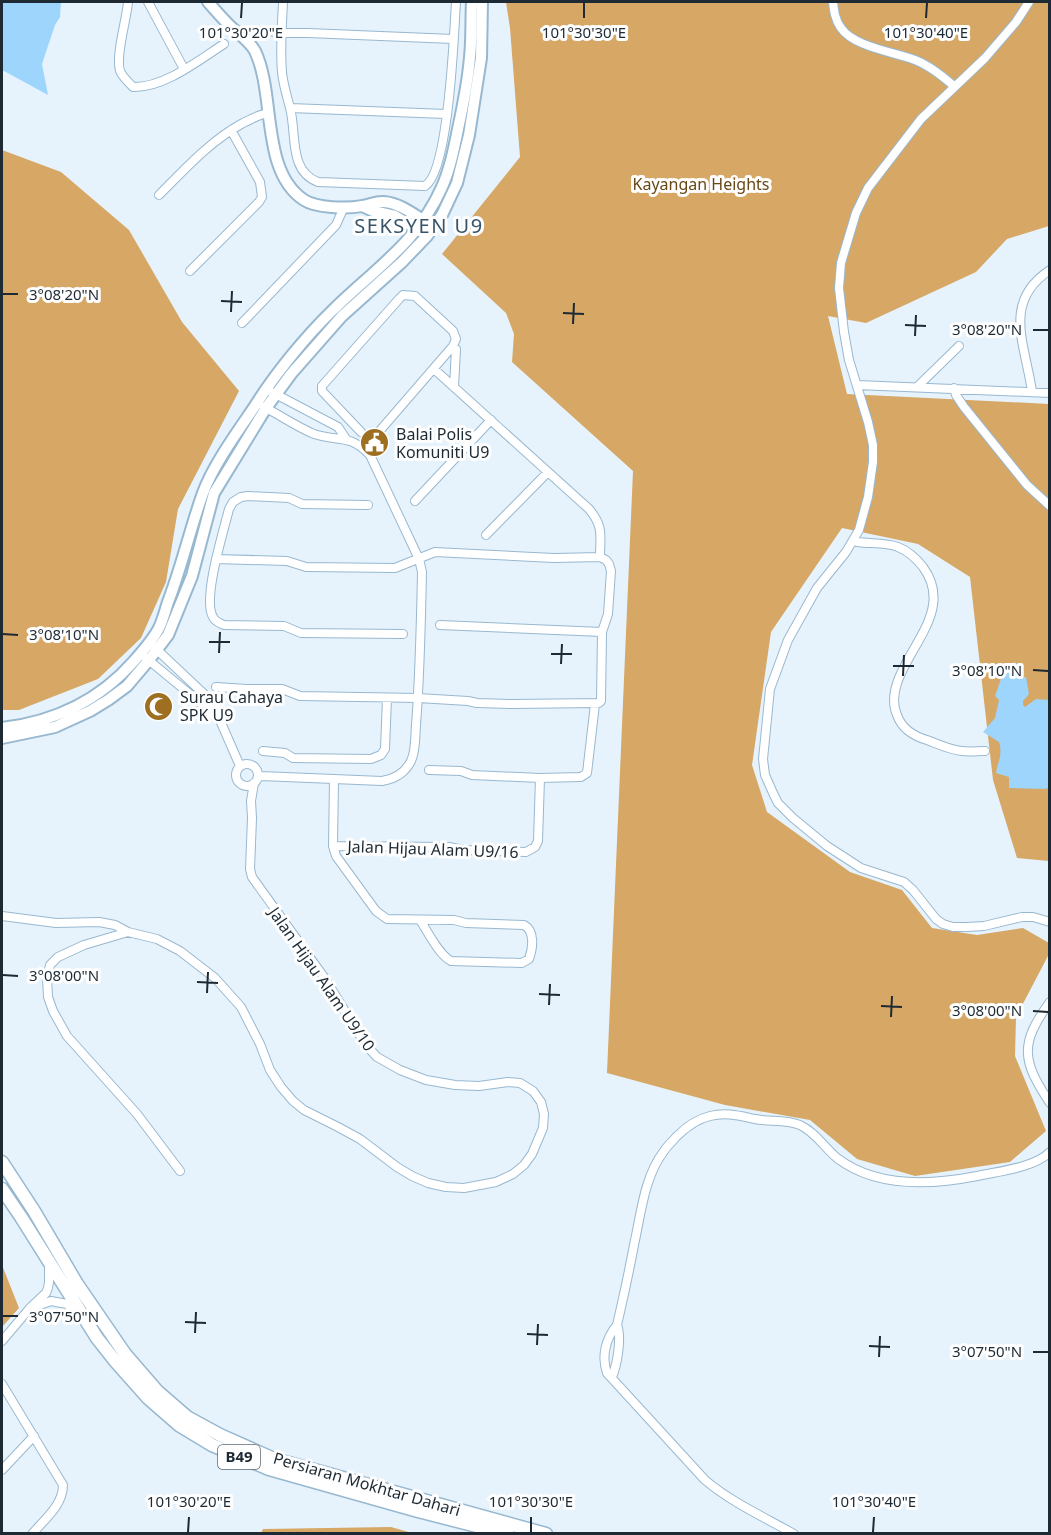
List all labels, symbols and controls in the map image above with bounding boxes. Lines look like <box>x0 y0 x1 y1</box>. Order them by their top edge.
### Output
text: 101°30'20"E <box>199 22 283 42</box>
text: 101°30'30"E <box>542 22 626 42</box>
text: 101°30'40"E <box>884 22 968 42</box>
park label: Kayangan Heights <box>633 173 769 195</box>
district label: SEKSYEN U9 <box>354 212 484 239</box>
text: 3°08'20"N <box>29 284 99 304</box>
text: 3°08'20"N <box>952 319 1022 339</box>
place label: Balai Polis Komuniti U9 <box>396 423 489 463</box>
public building icon: Balai Polis Komuniti U9 <box>359 427 391 459</box>
text: 3°08'10"N <box>29 624 99 644</box>
text: 3°08'10"N <box>952 660 1022 680</box>
place label: Surau Cahaya SPK U9 <box>180 686 283 726</box>
mosque icon: Surau Cahaya SPK U9 <box>143 690 175 722</box>
street label: Jalan Hijau Alam U9/16 <box>345 835 519 863</box>
street label: Jalan Hijau Alam U9/10 <box>263 901 380 1055</box>
text: 3°08'00"N <box>29 965 99 985</box>
text: 3°08'00"N <box>952 1000 1022 1020</box>
text: 3°07'50"N <box>29 1306 99 1326</box>
text: 3°07'50"N <box>952 1341 1022 1361</box>
road number: B49 <box>218 1445 260 1469</box>
street label: Persiaran Mokhtar Dahari <box>271 1447 463 1521</box>
text: 101°30'20"E <box>147 1491 231 1511</box>
text: 101°30'30"E <box>489 1491 573 1511</box>
text: 101°30'40"E <box>832 1491 916 1511</box>

